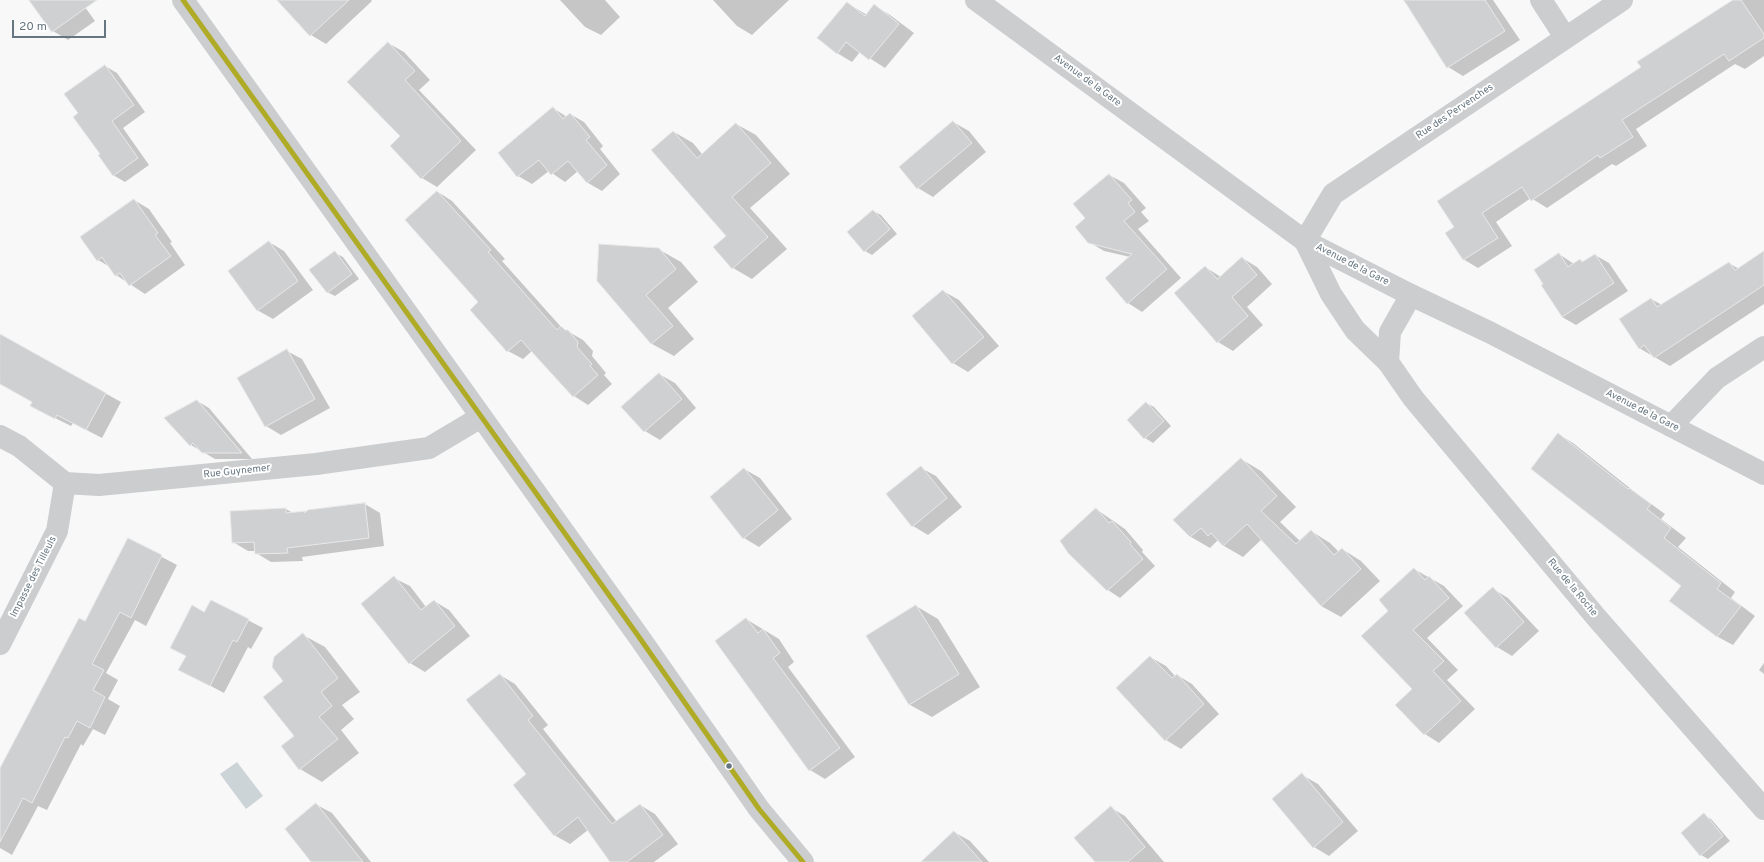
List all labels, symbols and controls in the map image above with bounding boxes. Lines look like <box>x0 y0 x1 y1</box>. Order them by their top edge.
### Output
scale bar <box>14 12 108 38</box>
text: 20 m <box>19 19 47 35</box>
street label: Avenue de la Gare <box>1051 52 1123 110</box>
street label: Rue des Pervenches <box>1414 82 1496 142</box>
street label: Avenue de la Gare <box>1313 241 1391 289</box>
street label: Avenue de la Gare <box>1603 387 1681 435</box>
street label: Rue Guynemer <box>203 463 271 481</box>
street label: Impasse des Tilleuls <box>8 534 60 620</box>
street label: Rue de la Roche <box>1544 557 1600 619</box>
unlabelled marker <box>724 761 734 771</box>

